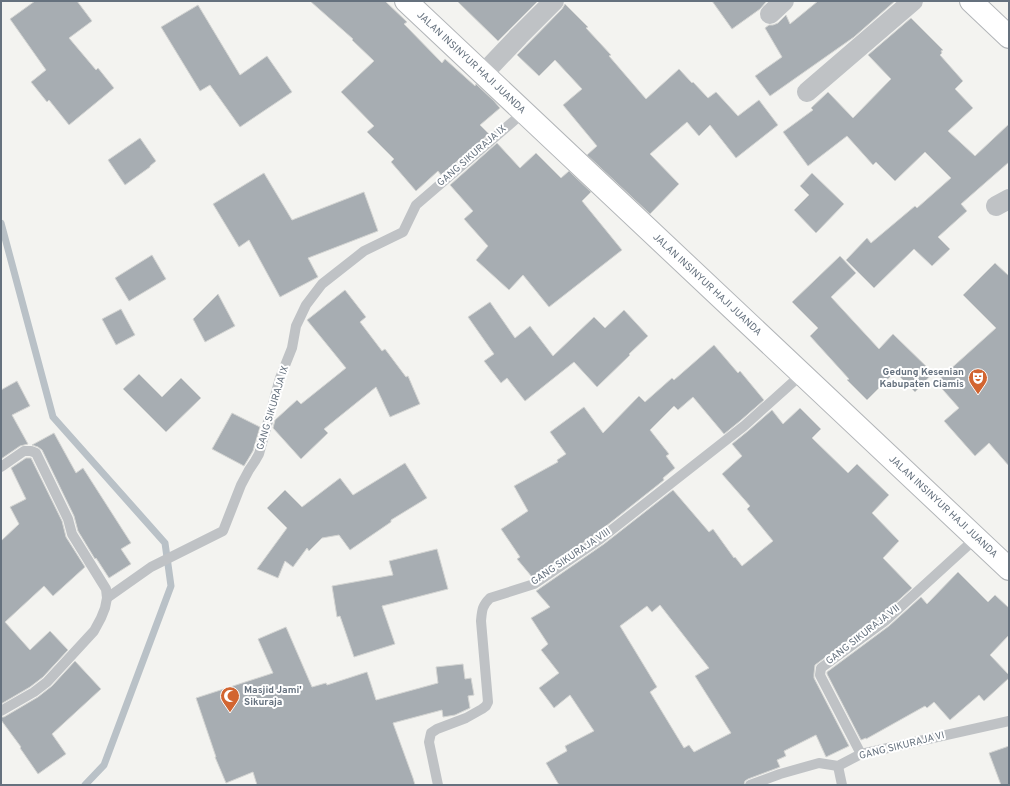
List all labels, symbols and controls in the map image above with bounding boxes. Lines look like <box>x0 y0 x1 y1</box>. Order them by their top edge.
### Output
street label: JALAN INSINYUR HAJI JUANDA <box>414 9 528 117</box>
street label: GANG SIKURAJA IX <box>435 122 509 190</box>
street label: JALAN INSINYUR HAJI JUANDA <box>650 231 764 339</box>
street label: GANG SIKURAJA IX <box>254 364 292 452</box>
place label: Gedung Kesenian Kabupaten Ciamis <box>879 366 964 391</box>
theatre icon: Gedung Kesenian Kabupaten Ciamis <box>967 367 989 395</box>
street label: JALAN INSINYUR HAJI JUANDA <box>886 453 1000 561</box>
street label: GANG SIKURAJA VIII <box>529 526 613 588</box>
street label: GANG SIKURAJA VII <box>823 602 903 668</box>
place label: Masjid Jami' Sikuraja <box>244 684 302 709</box>
mosque icon: Masjid Jami' Sikuraja <box>219 685 241 713</box>
street label: GANG SIKURAJA VI <box>858 729 946 763</box>

